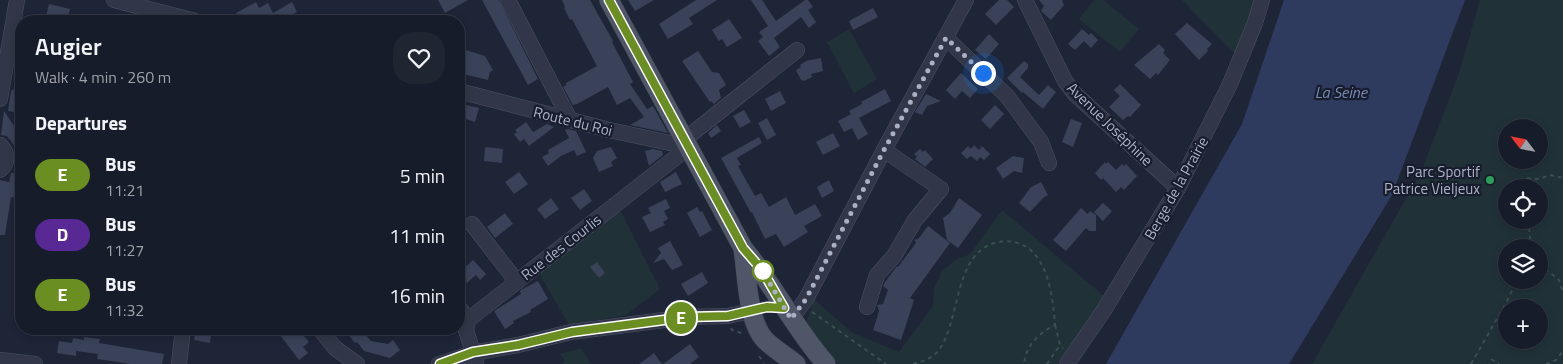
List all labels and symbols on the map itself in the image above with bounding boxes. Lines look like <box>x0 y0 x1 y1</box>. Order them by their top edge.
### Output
your location <box>971 61 996 86</box>
street label: Avenue Joséphine <box>1062 77 1158 171</box>
water label: La Seine <box>1315 80 1369 104</box>
street label: Route du Roi <box>531 100 615 142</box>
north arrow <box>1498 119 1548 169</box>
street label: Berge de la Prairie <box>1138 132 1214 244</box>
place label: Parc Sportif Patrice Vieljeux <box>1384 160 1480 200</box>
marker: Parc Sportif Patrice Vieljeux <box>1484 174 1496 186</box>
street label: Rue des Courlis <box>516 208 606 286</box>
unlabelled marker <box>752 260 774 282</box>
line badge: E <box>665 302 697 334</box>

